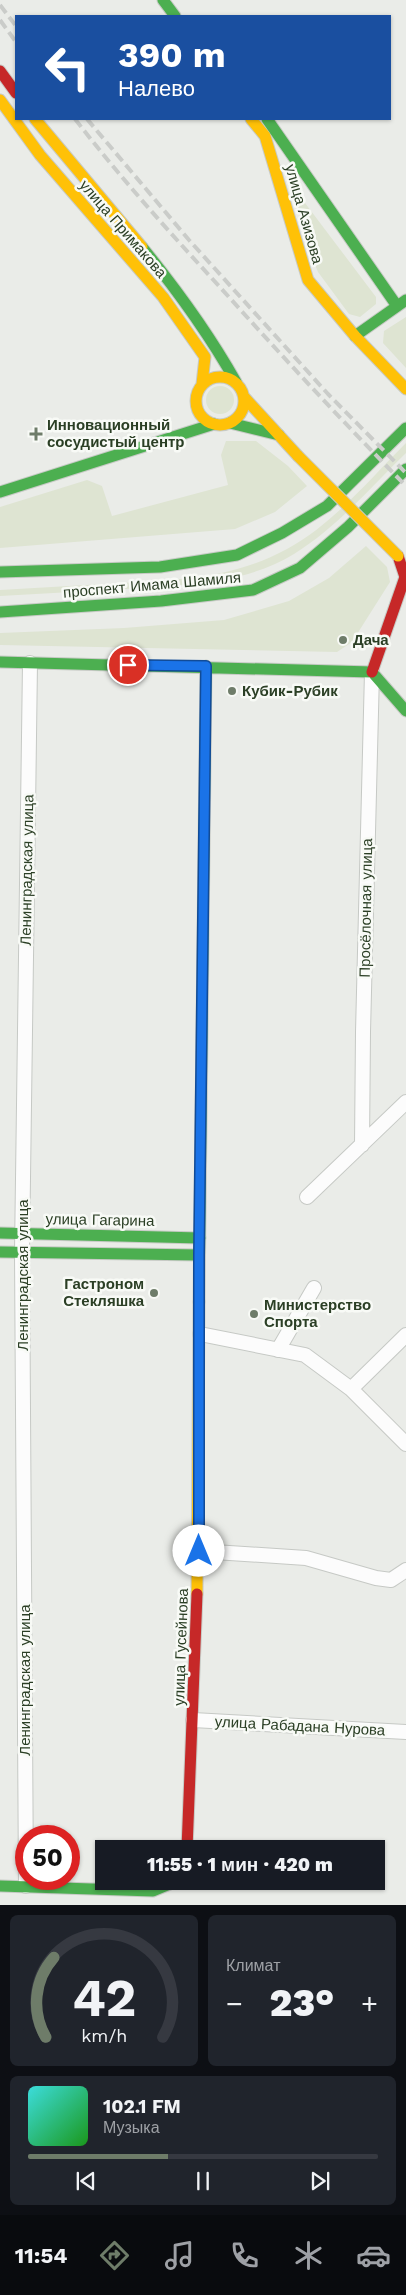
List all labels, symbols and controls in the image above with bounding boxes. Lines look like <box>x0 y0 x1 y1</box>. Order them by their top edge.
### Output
text: 390 m <box>118 34 226 76</box>
icon: left <box>35 35 100 100</box>
text: Налево <box>118 76 195 101</box>
street label: улица Азизова <box>281 162 327 267</box>
street label: улица Примакова <box>76 176 171 282</box>
place label: Инновационный сосудистый центр <box>47 416 185 451</box>
marker: Инновационный сосудистый центр <box>29 427 43 441</box>
street label: проспект Имама Шамиля <box>62 568 242 602</box>
place label: Дача <box>353 631 389 649</box>
marker: Дача <box>337 634 349 646</box>
pin <box>107 644 149 686</box>
icon: arrive <box>114 651 142 679</box>
place label: Кубик-Рубик <box>242 682 338 700</box>
marker: Кубик-Рубик <box>226 685 238 697</box>
street label: Ленинградская улица <box>17 794 37 946</box>
street label: Просёлочная улица <box>356 838 376 978</box>
street label: Ленинградская улица <box>14 1199 32 1351</box>
street label: улица Гагарина <box>45 1210 155 1230</box>
place label: Гастроном Стекляшка <box>63 1275 145 1310</box>
marker: Гастроном Стекляшка <box>148 1287 160 1299</box>
place label: Министерство Спорта <box>264 1296 371 1331</box>
marker: Министерство Спорта <box>248 1308 260 1320</box>
position arrow <box>172 1524 224 1576</box>
street label: улица Гусейнова <box>170 1587 192 1706</box>
street label: Ленинградская улица <box>16 1604 34 1756</box>
street label: улица Рабадана Нурова <box>214 1713 386 1739</box>
speed limit sign: 50 <box>15 1825 80 1890</box>
text: 11:55 · 1 мин · 420 m <box>147 1853 333 1876</box>
text: Климат <box>226 1956 280 1975</box>
text: 42 <box>72 1968 136 2029</box>
text: 23° <box>270 1981 334 2025</box>
text: − <box>226 1987 243 2020</box>
text: + <box>361 1987 378 2020</box>
text: km/h <box>81 2025 127 2046</box>
text: 102.1 FM <box>103 2095 181 2118</box>
text: Музыка <box>103 2118 160 2137</box>
icon: previous <box>72 2167 100 2195</box>
icon: pause <box>189 2167 217 2195</box>
icon: next <box>306 2167 334 2195</box>
icon: directions <box>97 2238 132 2273</box>
icon: music <box>162 2238 197 2273</box>
icon: phone <box>227 2238 262 2273</box>
icon: climate <box>291 2238 326 2273</box>
icon: car <box>356 2238 391 2273</box>
text: 11:54 <box>15 2243 68 2268</box>

